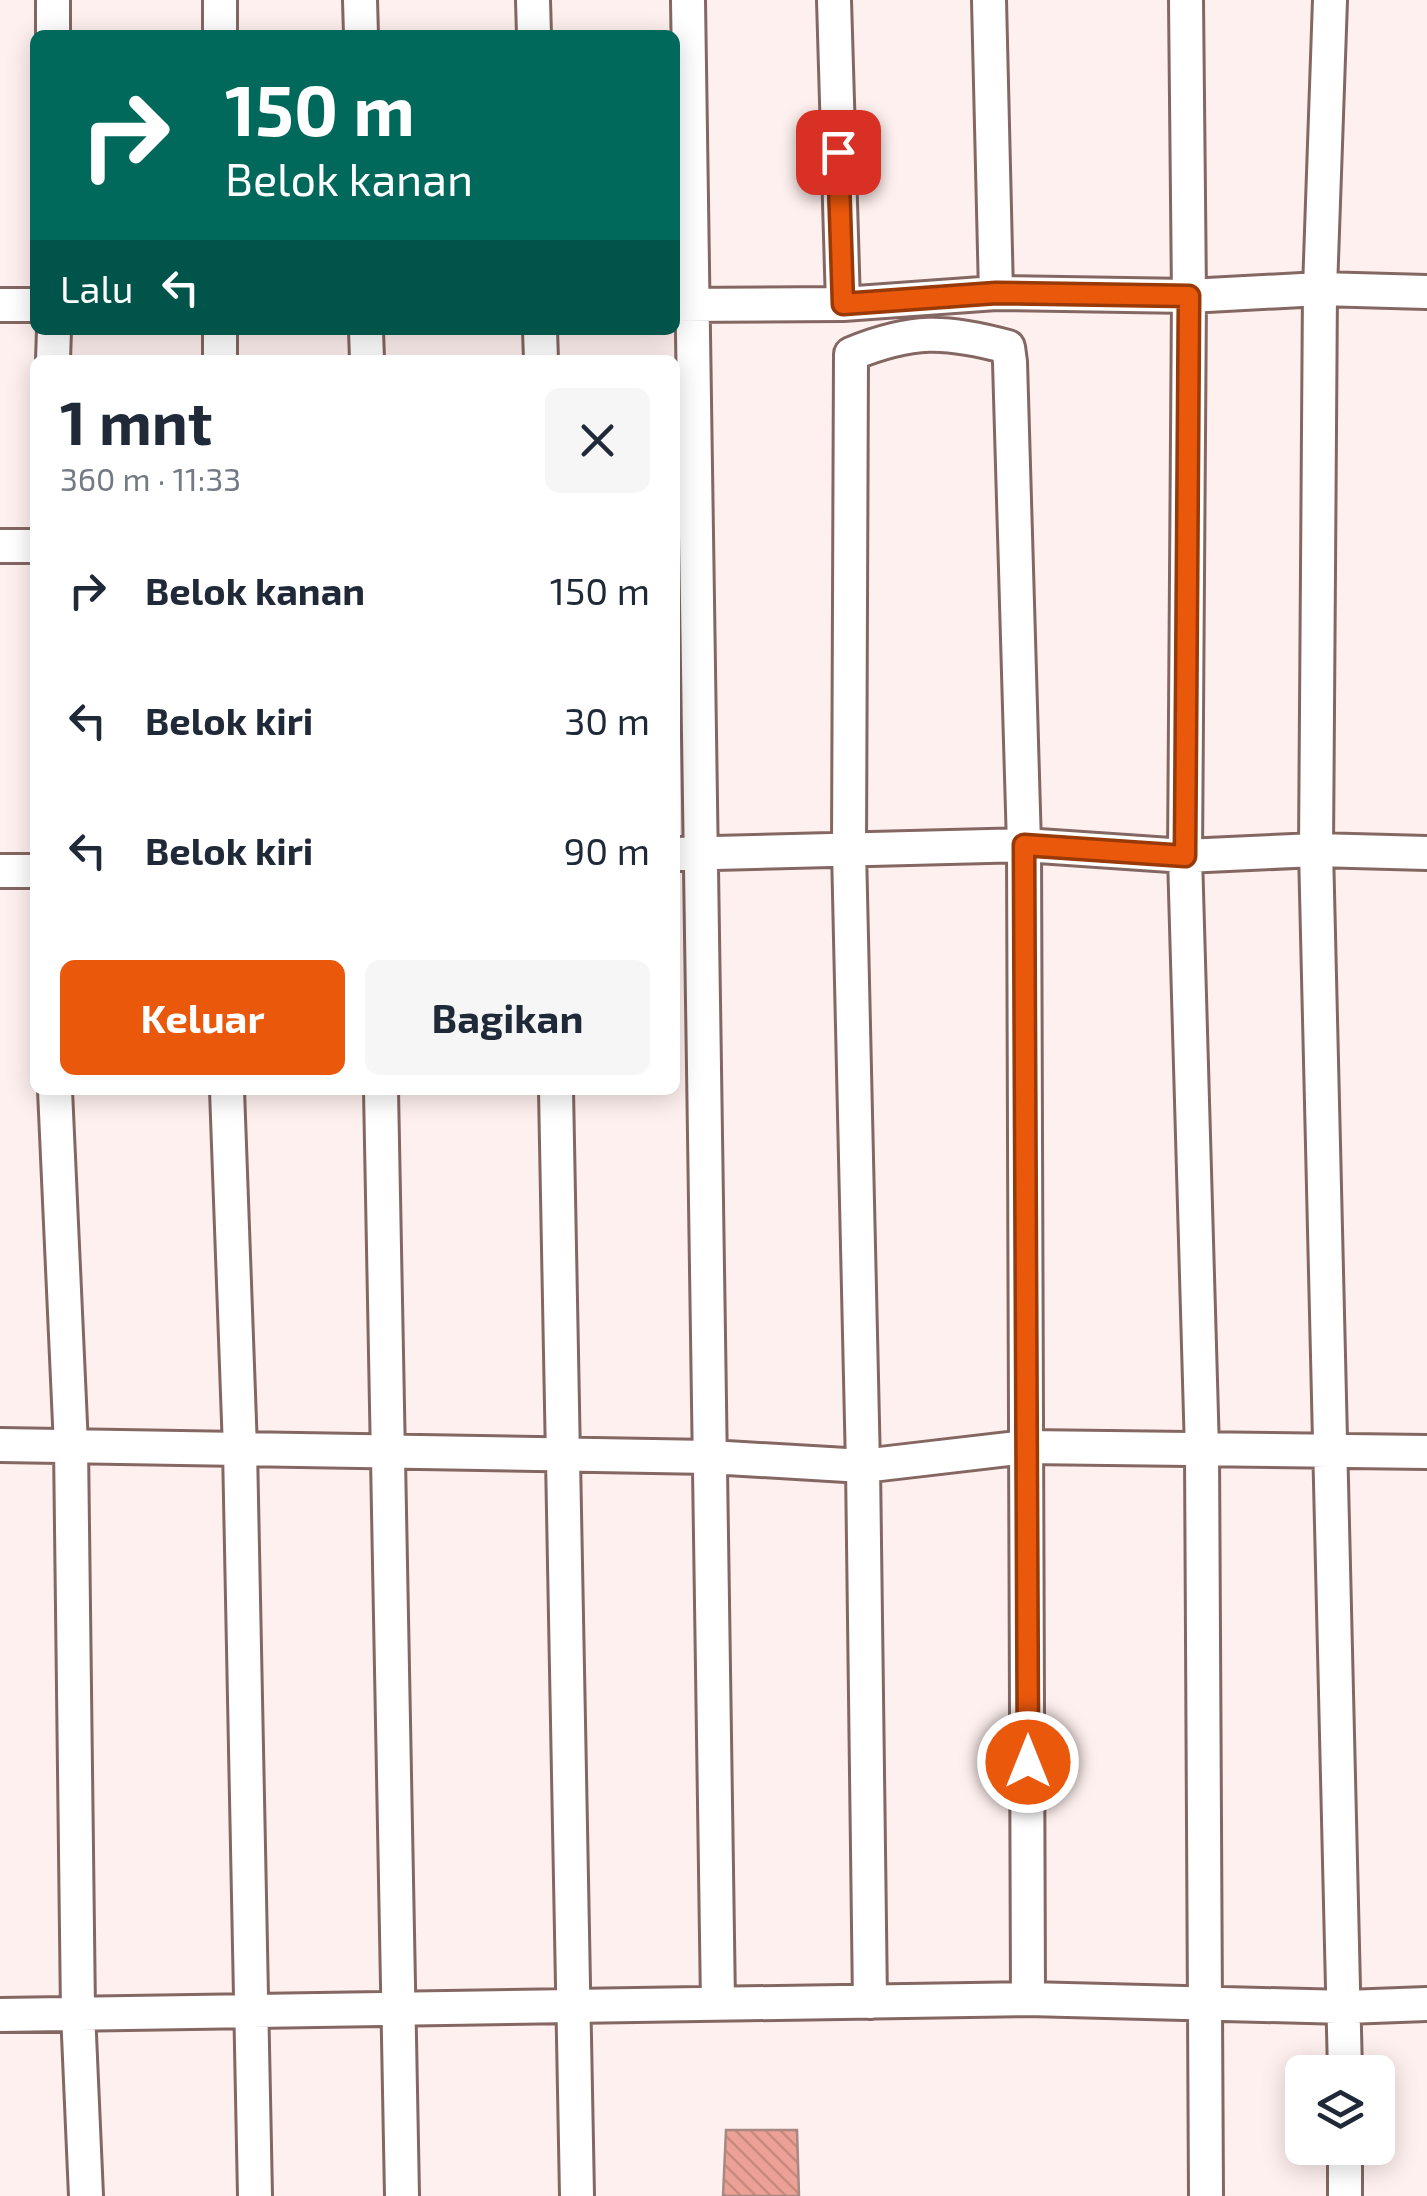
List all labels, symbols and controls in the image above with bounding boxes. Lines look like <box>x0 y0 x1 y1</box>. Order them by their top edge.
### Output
text: 150 m <box>225 66 415 150</box>
icon: right <box>60 70 190 200</box>
pin <box>796 110 881 195</box>
icon: arrive <box>811 125 866 180</box>
text: Belok kanan <box>225 151 473 205</box>
icon: left <box>153 260 208 315</box>
text: Lalu <box>60 265 133 311</box>
text: 1 mnt <box>60 385 212 457</box>
button: close <box>545 388 650 493</box>
text: 360 m · 11:33 <box>60 459 241 497</box>
icon: right <box>60 563 115 618</box>
text: Belok kanan <box>145 567 365 613</box>
text: 150 m <box>550 567 650 613</box>
icon: left <box>60 693 115 748</box>
text: Belok kiri <box>145 697 313 743</box>
text: 30 m <box>564 697 650 743</box>
icon: left <box>60 823 115 878</box>
text: Belok kiri <box>145 827 313 873</box>
text: 90 m <box>564 827 650 873</box>
button: Keluar <box>60 960 345 1075</box>
button: Bagikan <box>365 960 650 1075</box>
position arrow <box>976 1710 1080 1814</box>
map controls <box>1285 2055 1395 2165</box>
button: layers <box>1285 2055 1395 2165</box>

